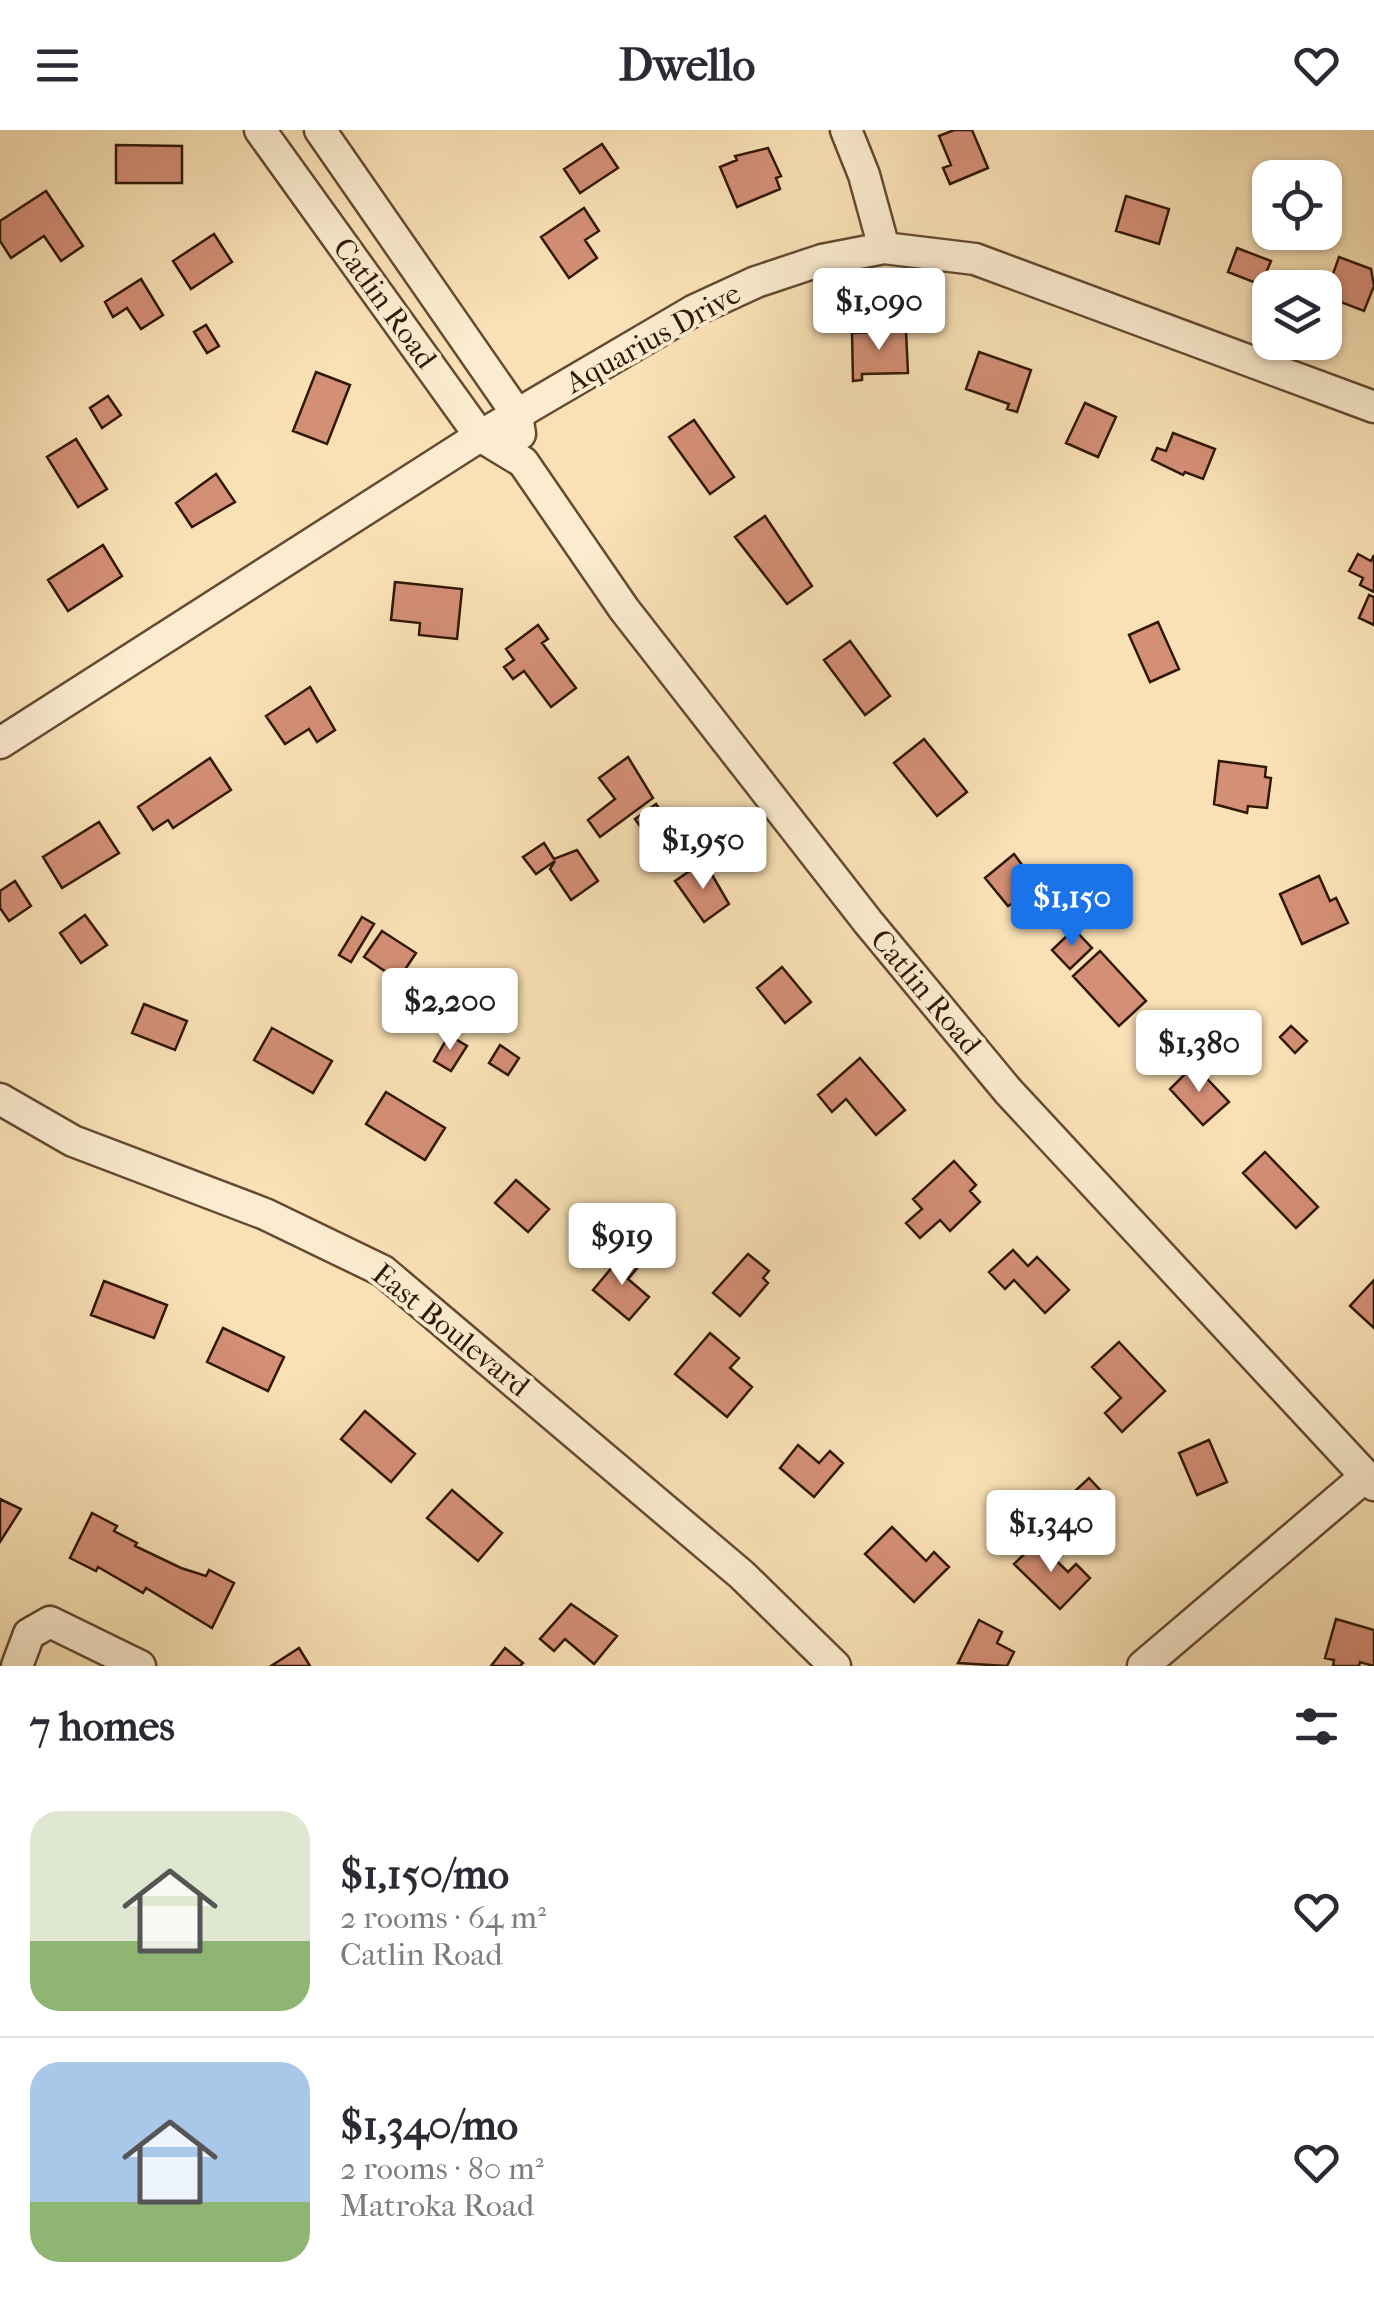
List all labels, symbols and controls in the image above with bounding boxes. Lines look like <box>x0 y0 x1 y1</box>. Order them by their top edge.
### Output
icon: menu <box>30 38 85 93</box>
icon: heart <box>1289 38 1344 93</box>
text: Dwello <box>619 39 755 92</box>
map controls <box>1252 160 1342 360</box>
button: locate <box>1252 160 1342 250</box>
street label: Catlin Road <box>326 231 444 376</box>
pin: $1,090 <box>798 268 960 353</box>
button: layers <box>1252 270 1342 360</box>
street label: Aquarius Drive <box>559 276 747 401</box>
text: $1,090 <box>835 282 923 319</box>
pin: $1,950 <box>622 807 784 892</box>
text: $1,950 <box>661 821 745 858</box>
pin: $1,150 <box>991 864 1153 949</box>
text: $1,150 <box>1033 878 1111 915</box>
street label: Catlin Road <box>863 923 988 1063</box>
pin: $2,200 <box>369 968 531 1053</box>
text: $2,200 <box>404 982 496 1019</box>
pin: $1,380 <box>1118 1010 1280 1095</box>
text: $1,380 <box>1158 1024 1240 1061</box>
pin: $919 <box>563 1203 681 1288</box>
text: $919 <box>591 1217 653 1254</box>
street label: East Boulevard <box>365 1256 537 1405</box>
pin: $1,340 <box>970 1490 1132 1575</box>
text: $1,340 <box>1008 1504 1094 1541</box>
icon: filters <box>1289 1699 1344 1754</box>
text: 7 homes <box>30 1702 175 1751</box>
text: $1,150/mo <box>340 1850 509 1899</box>
icon: home <box>110 1851 230 1971</box>
icon: heart <box>1289 1884 1344 1939</box>
text: 2 rooms · 64 m² <box>340 1899 546 1936</box>
text: Catlin Road <box>340 1936 503 1973</box>
text: $1,340/mo <box>340 2101 518 2150</box>
icon: home <box>110 2102 230 2222</box>
icon: heart <box>1289 2135 1344 2190</box>
text: 2 rooms · 80 m² <box>340 2150 544 2187</box>
text: Matroka Road <box>340 2187 534 2224</box>

